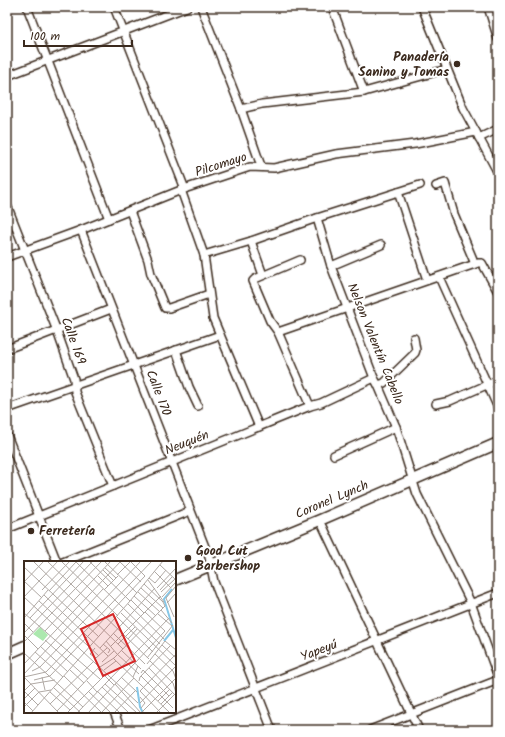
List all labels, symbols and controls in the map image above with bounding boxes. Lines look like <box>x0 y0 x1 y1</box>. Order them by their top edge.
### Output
scale bar <box>24 22 132 48</box>
text: 100 m <box>30 27 61 46</box>
place label: Panadería Sanino y Tomas <box>358 47 449 83</box>
marker: Panadería Sanino y Tomas <box>452 59 462 69</box>
street label: Pilcomayo <box>192 147 250 183</box>
street label: Nelson Valentín Cabello <box>341 280 409 408</box>
street label: Calle 169 <box>55 314 91 368</box>
street label: Calle 170 <box>140 367 177 420</box>
street label: Neuquén <box>162 425 212 461</box>
street label: Coronel Lynch <box>292 475 372 525</box>
place label: Ferretería <box>39 521 95 542</box>
marker: Ferretería <box>26 526 36 536</box>
place label: Good Cut Barbershop <box>196 541 260 577</box>
marker: Good Cut Barbershop <box>183 553 193 563</box>
inset map <box>24 561 176 713</box>
street label: Yapeyú <box>298 634 341 668</box>

